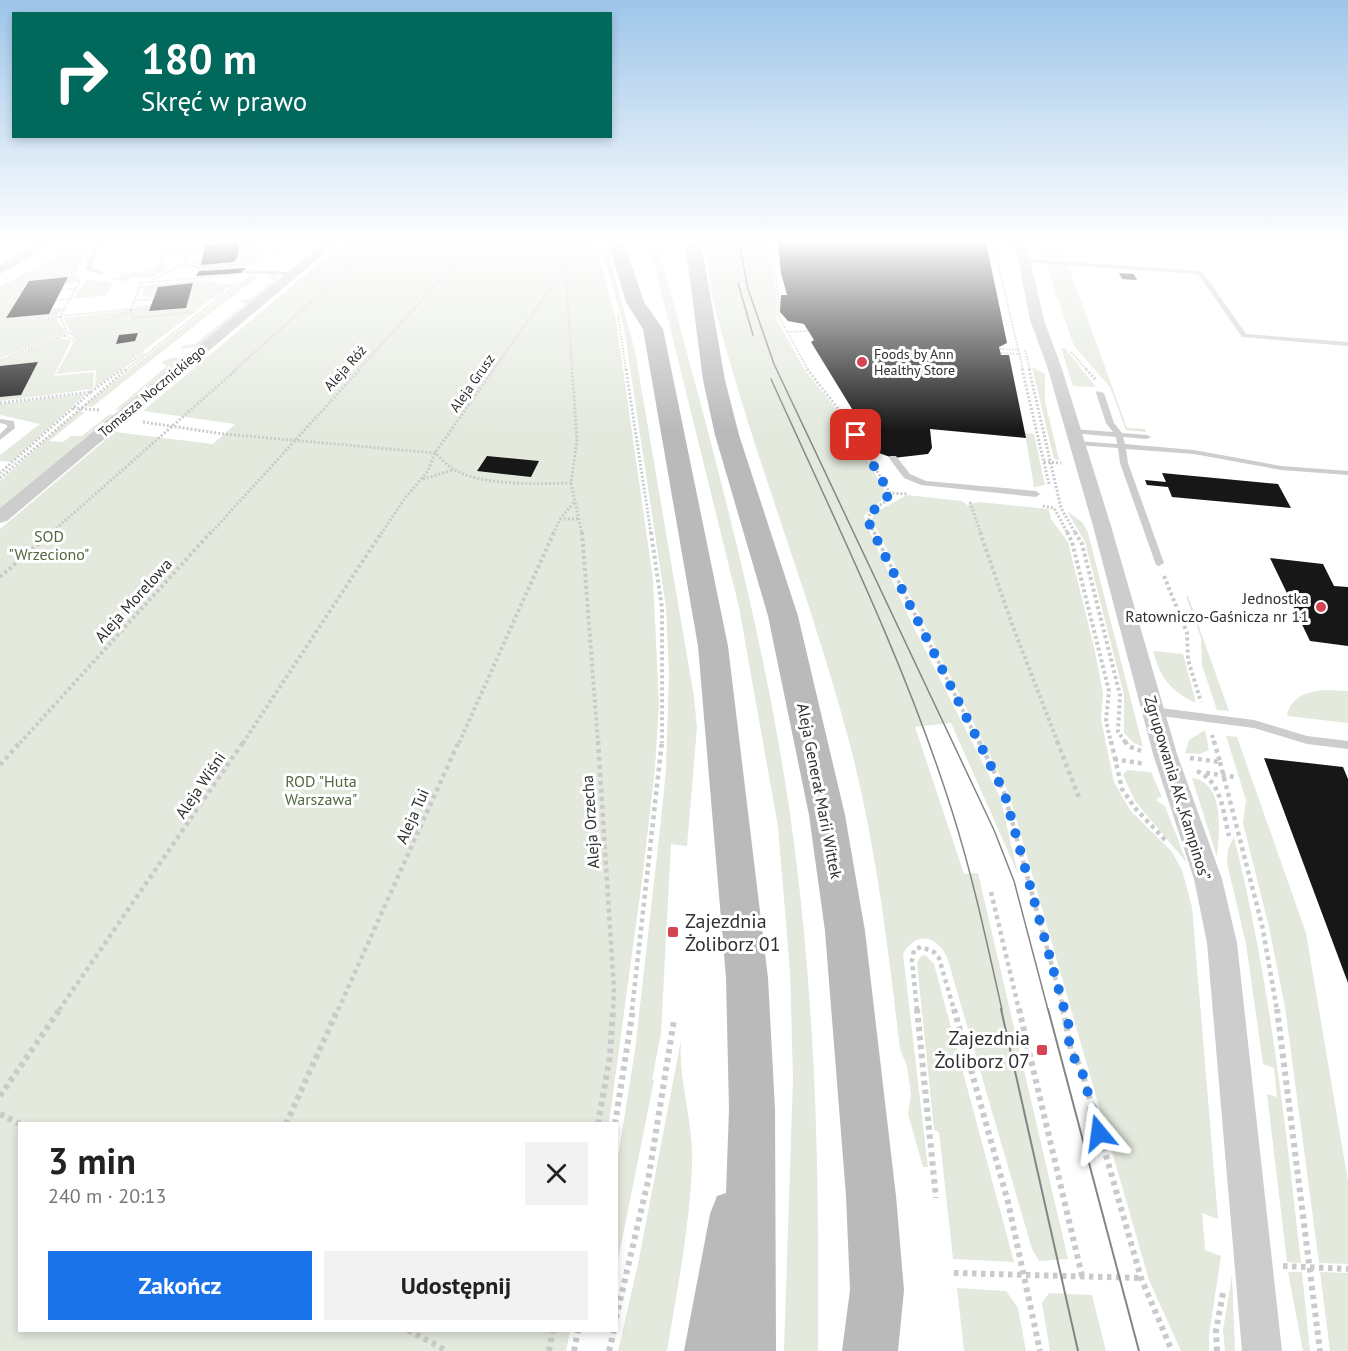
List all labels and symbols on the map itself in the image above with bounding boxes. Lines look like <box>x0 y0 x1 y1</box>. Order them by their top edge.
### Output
street label: Tomasza Nocznickiego <box>95 341 209 441</box>
street label: Aleja Róż <box>320 342 370 394</box>
place label: Foods by Ann Healthy Store <box>874 345 955 379</box>
street label: Aleja Grusz <box>445 350 499 416</box>
marker: Foods by Ann Healthy Store <box>855 355 869 369</box>
pin <box>830 409 881 460</box>
park label: SOD "Wrzeciono" <box>9 526 89 564</box>
street label: Aleja Morelowa <box>90 554 176 646</box>
place label: Jednostka Ratowniczo-Gaśnicza nr 11 <box>1125 588 1309 626</box>
marker: Jednostka Ratowniczo-Gaśnicza nr 11 <box>1314 600 1328 614</box>
street label: Zgrupowania AK „Kampinos” <box>1140 693 1216 883</box>
street label: Aleja Generał Marii Wittek <box>793 702 847 881</box>
street label: Aleja Wiśni <box>171 748 229 822</box>
park label: ROD "Huta Warszawa" <box>285 771 357 809</box>
street label: Aleja Orzecha <box>577 775 603 869</box>
street label: Aleja Tui <box>391 785 433 847</box>
place label: Zajezdnia Żoliborz 01 <box>685 908 781 957</box>
marker: Zajezdnia Żoliborz 01 <box>666 925 680 939</box>
place label: Zajezdnia Żoliborz 07 <box>934 1025 1030 1074</box>
marker: Zajezdnia Żoliborz 07 <box>1035 1043 1049 1057</box>
position arrow <box>1067 1101 1131 1165</box>

